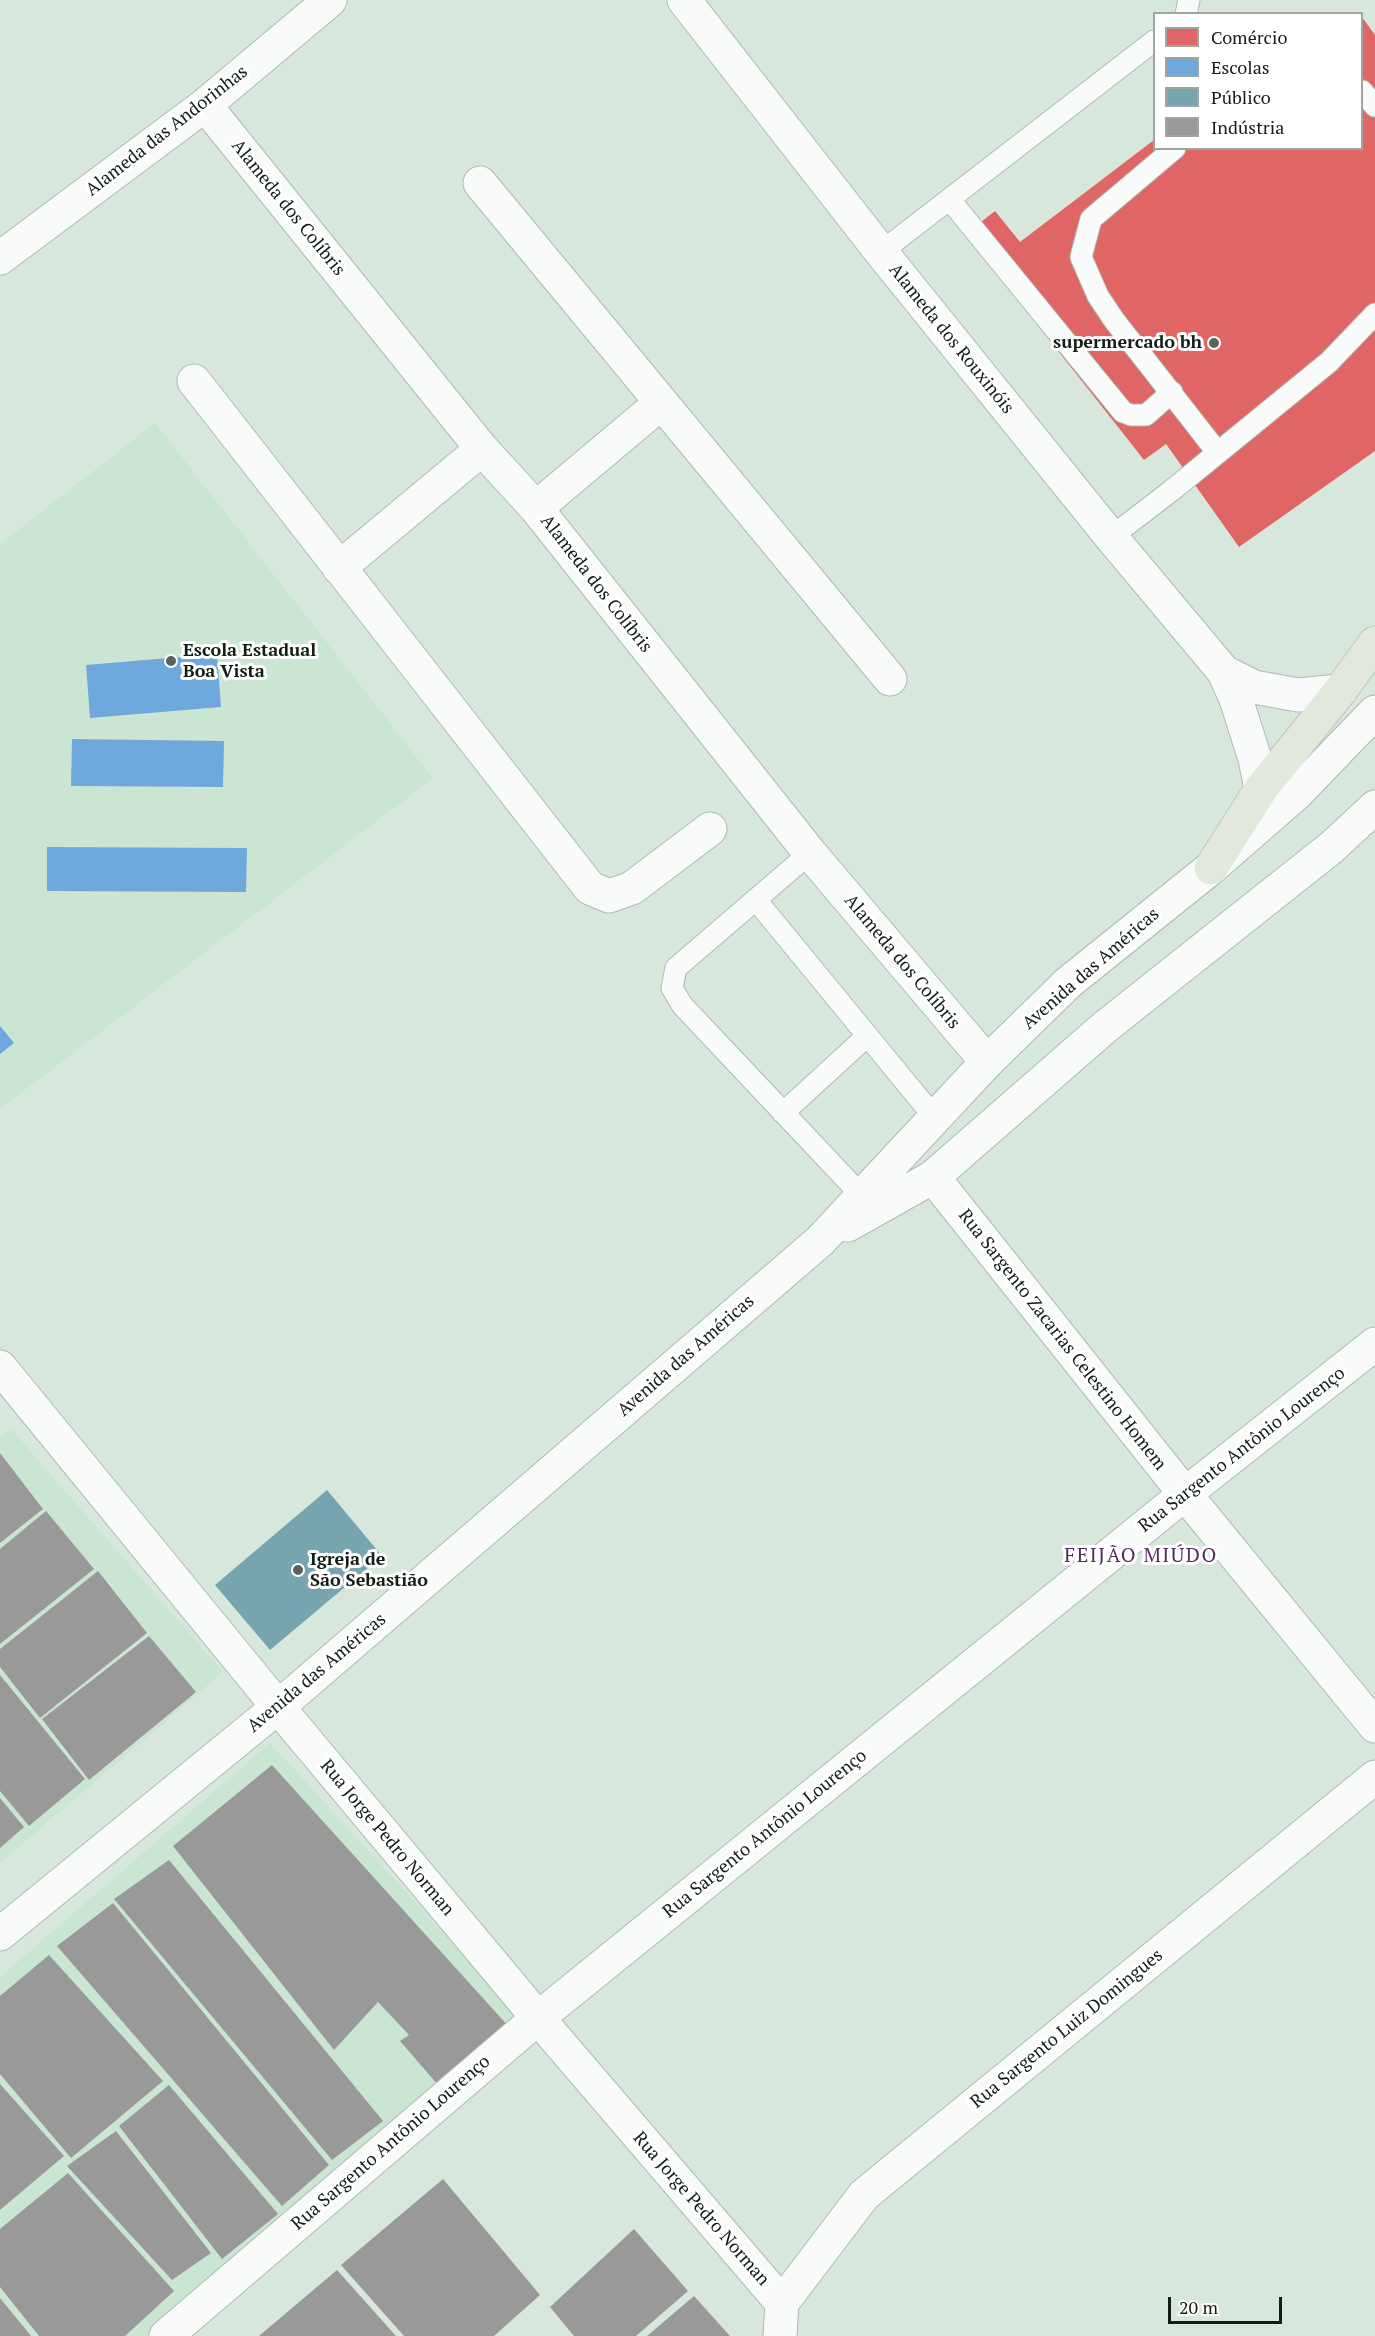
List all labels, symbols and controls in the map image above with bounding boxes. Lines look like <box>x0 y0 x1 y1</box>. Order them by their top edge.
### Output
legend <box>1153 12 1363 150</box>
text: Comércio <box>1211 25 1287 49</box>
text: Escolas <box>1211 55 1270 79</box>
street label: Alameda das Andorinhas <box>82 61 252 201</box>
text: Público <box>1211 85 1271 109</box>
text: Indústria <box>1211 115 1284 139</box>
street label: Alameda dos Colíbris <box>226 136 350 280</box>
street label: Alameda dos Rouxinóis <box>884 260 1018 418</box>
place label: supermercado bh <box>1053 332 1202 354</box>
marker: supermercado bh <box>1207 336 1221 350</box>
street label: Alameda dos Colíbris <box>536 511 656 657</box>
place label: Escola Estadual Boa Vista <box>183 640 316 682</box>
marker: Escola Estadual Boa Vista <box>164 654 178 668</box>
street label: Alameda dos Colíbris <box>839 890 965 1034</box>
street label: Avenida das Américas <box>1018 904 1164 1034</box>
street label: Rua Sargento Zacarias Celestino Homem <box>953 1205 1171 1475</box>
street label: Avenida das Américas <box>613 1291 759 1421</box>
street label: Rua Sargento Antônio Lourenço <box>1134 1363 1350 1537</box>
district label: FEIJÃO MIÚDO <box>1064 1544 1218 1568</box>
place label: Igreja de São Sebastião <box>310 1549 428 1592</box>
marker: Igreja de São Sebastião <box>291 1563 305 1577</box>
street label: Avenida das Américas <box>243 1609 391 1737</box>
street label: Rua Sargento Antônio Lourenço <box>659 1745 871 1923</box>
street label: Rua Jorge Pedro Norman <box>315 1756 459 1920</box>
street label: Rua Sargento Luiz Domingues <box>967 1945 1167 2113</box>
street label: Rua Sargento Antônio Lourenço <box>287 2051 495 2235</box>
street label: Rua Jorge Pedro Norman <box>628 2128 774 2290</box>
scale bar <box>1171 2285 1285 2323</box>
text: 20 m <box>1179 2295 1218 2319</box>

